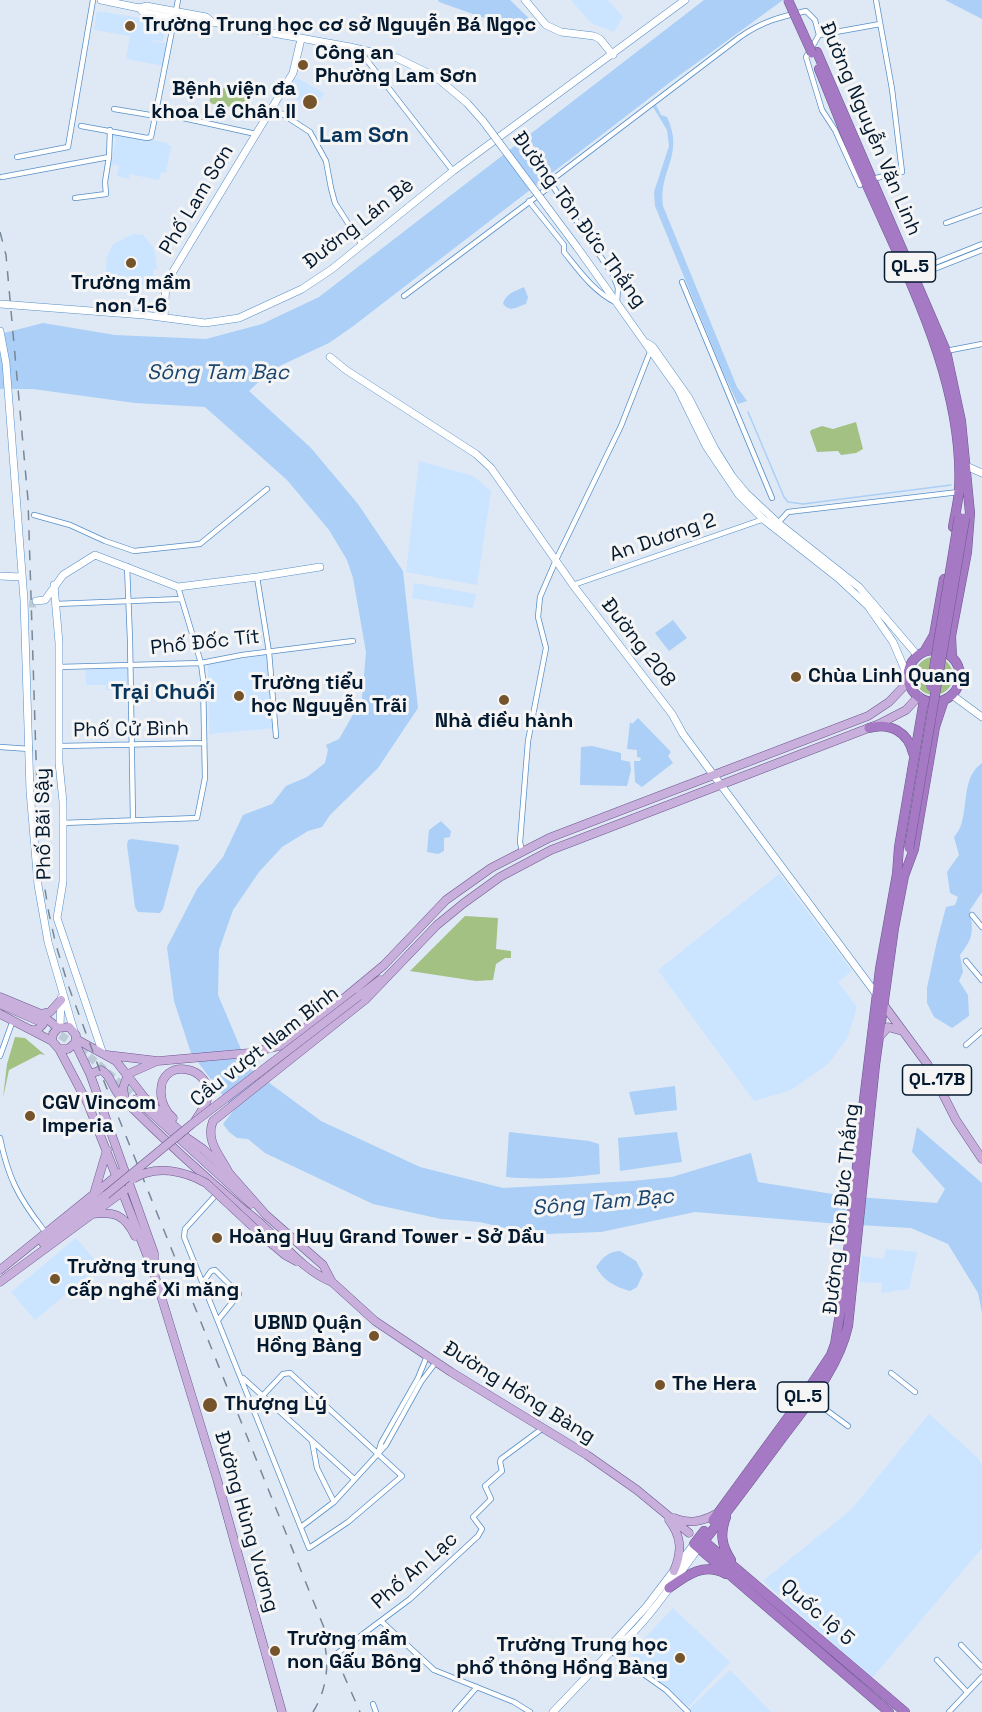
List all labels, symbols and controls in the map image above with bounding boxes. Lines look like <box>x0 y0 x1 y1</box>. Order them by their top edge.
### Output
place label: Trường Trung học cơ sở Nguyễn Bá Ngọc <box>142 14 536 38</box>
marker: Trường Trung học cơ sở Nguyễn Bá Ngọc <box>123 19 137 33</box>
street label: Đường Nguyễn Văn Linh <box>814 19 926 239</box>
place label: Công an Phường Lam Sơn <box>315 42 477 89</box>
marker: Công an Phường Lam Sơn <box>296 58 310 72</box>
place label: Bệnh viện đa khoa Lê Chân II <box>151 78 296 125</box>
marker: Bệnh viện đa khoa Lê Chân II <box>301 93 319 111</box>
district label: Lam Sơn <box>319 123 409 149</box>
street label: Đường Tôn Đức Thắng <box>507 127 651 313</box>
street label: Phố Lam Sơn <box>155 141 239 259</box>
street label: Đường Lán Bè <box>299 173 419 275</box>
road number: QL.5 <box>884 252 936 282</box>
marker: Trường mầm non 1-6 <box>124 256 138 270</box>
place label: Trường mầm non 1-6 <box>71 272 191 319</box>
water label: Sông Tam Bạc <box>147 360 289 386</box>
street label: An Dương 2 <box>607 509 719 567</box>
street label: Đường 208 <box>596 594 680 692</box>
street label: Phố Đốc Tít <box>149 625 261 661</box>
place label: Chùa Linh Quang <box>808 665 970 689</box>
marker: Chùa Linh Quang <box>789 670 803 684</box>
place label: Trường tiểu học Nguyễn Trãi <box>251 672 407 719</box>
district label: Trại Chuối <box>111 680 215 706</box>
marker: Trường tiểu học Nguyễn Trãi <box>232 689 246 703</box>
marker: Nhà điều hành <box>497 693 511 707</box>
place label: Nhà điều hành <box>435 710 573 734</box>
street label: Phố Cử Bình <box>73 717 189 743</box>
street label: Phố Bãi Sậy <box>31 768 57 880</box>
street label: Cầu vượt Nam Bính <box>186 982 344 1112</box>
road number: QL.17B <box>902 1065 972 1095</box>
place label: CGV Vincom Imperia <box>42 1092 156 1139</box>
street label: Đường Tôn Đức Thắng <box>819 1102 865 1316</box>
marker: CGV Vincom Imperia <box>23 1109 37 1123</box>
water label: Sông Tam Bạc <box>531 1184 675 1222</box>
place label: Hoàng Huy Grand Tower - Sở Dầu <box>229 1226 544 1250</box>
marker: Hoàng Huy Grand Tower - Sở Dầu <box>210 1231 224 1245</box>
place label: Trường trung cấp nghề Xi măng <box>67 1256 239 1303</box>
marker: Trường trung cấp nghề Xi măng <box>48 1272 62 1286</box>
place label: UBND Quận Hồng Bàng <box>254 1312 362 1359</box>
marker: UBND Quận Hồng Bàng <box>367 1329 381 1343</box>
street label: Đường Hồng Bàng <box>439 1337 599 1449</box>
place label: The Hera <box>672 1373 757 1397</box>
marker: The Hera <box>653 1378 667 1392</box>
road number: QL.5 <box>778 1382 828 1412</box>
place label: Thượng Lý <box>224 1393 327 1417</box>
marker: Thượng Lý <box>201 1396 219 1414</box>
street label: Đường Hùng Vương <box>209 1429 283 1615</box>
street label: Phố An Lạc <box>367 1527 463 1615</box>
street label: Quốc lộ 5 <box>775 1575 859 1651</box>
place label: Trường mầm non Gấu Bông <box>287 1628 421 1675</box>
place label: Trường Trung học phổ thông Hồng Bàng <box>456 1634 668 1681</box>
marker: Trường mầm non Gấu Bông <box>268 1644 282 1658</box>
marker: Trường Trung học phổ thông Hồng Bàng <box>673 1651 687 1665</box>

